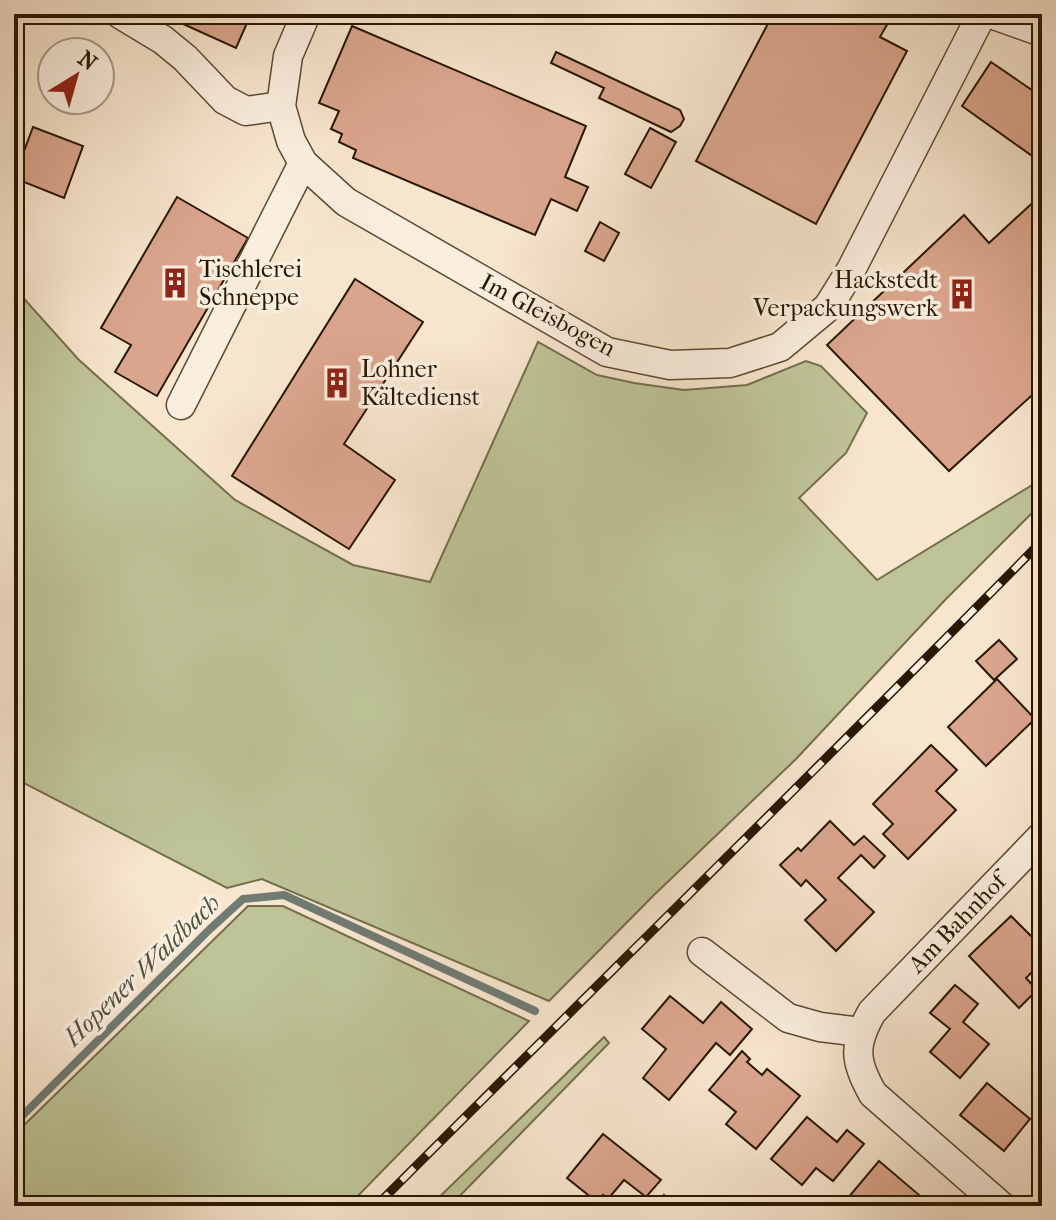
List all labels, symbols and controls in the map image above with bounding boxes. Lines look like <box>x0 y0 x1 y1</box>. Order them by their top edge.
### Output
north arrow <box>36 36 116 116</box>
text: N <box>73 45 102 76</box>
place label: Tischlerei Schneppe <box>199 255 302 311</box>
building icon: Tischlerei Schneppe <box>158 266 192 300</box>
place label: Hackstedt Verpackungswerk <box>752 266 939 322</box>
street label: Im Gleisbogen <box>476 268 620 362</box>
building icon: Hackstedt Verpackungswerk <box>945 277 979 311</box>
place label: Lohner Kältedienst <box>361 355 480 411</box>
building icon: Lohner Kältedienst <box>320 366 354 400</box>
street label: Am Bahnhof <box>902 864 1015 980</box>
water label: Hopener Waldbach <box>57 888 227 1053</box>

